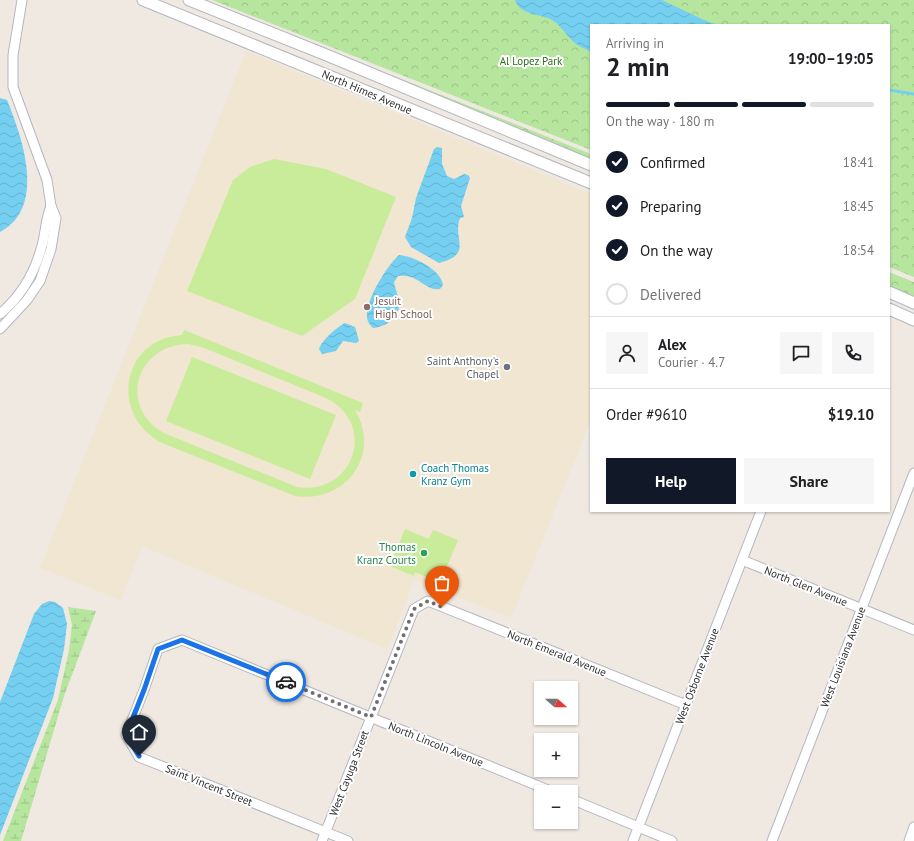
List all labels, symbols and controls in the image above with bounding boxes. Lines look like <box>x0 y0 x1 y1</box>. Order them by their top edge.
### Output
text: Arriving in <box>606 35 664 52</box>
text: 19:00–19:05 <box>788 49 874 68</box>
text: 2 min <box>606 50 669 83</box>
park label: Al Lopez Park <box>500 54 563 68</box>
street label: North Himes Avenue <box>320 67 415 117</box>
text: On the way · 180 m <box>606 113 714 130</box>
icon: check <box>606 151 628 173</box>
text: Confirmed <box>640 153 705 172</box>
text: 18:41 <box>843 154 874 171</box>
icon: check <box>606 195 628 217</box>
text: Preparing <box>640 197 702 216</box>
text: 18:45 <box>843 198 874 215</box>
icon: check <box>606 239 628 261</box>
text: On the way <box>640 241 713 260</box>
text: 18:54 <box>843 242 874 259</box>
text: Delivered <box>640 285 701 304</box>
place label: Jesuit High School <box>374 294 433 321</box>
marker: Jesuit High School <box>362 302 372 312</box>
button: person <box>606 332 648 374</box>
button: chat <box>780 332 822 374</box>
button: phone <box>832 332 874 374</box>
text: Alex <box>658 335 687 354</box>
place label: Saint Anthony's Chapel <box>427 354 500 381</box>
text: Courier · 4.7 <box>658 354 725 371</box>
marker: Saint Anthony's Chapel <box>502 362 512 372</box>
text: Order #9610 <box>606 405 687 424</box>
text: $19.10 <box>828 405 874 424</box>
button: Help <box>606 458 736 504</box>
button: Share <box>744 458 874 504</box>
place label: Coach Thomas Kranz Gym <box>421 461 489 488</box>
marker: Coach Thomas Kranz Gym <box>408 469 418 479</box>
place label: Thomas Kranz Courts <box>357 540 416 567</box>
marker: Thomas Kranz Courts <box>419 548 429 558</box>
street label: North Glen Avenue <box>762 563 850 609</box>
pin <box>425 566 459 607</box>
icon: bag <box>431 572 453 594</box>
street label: West Louisiana Avenue <box>817 604 869 709</box>
street label: West Osborne Avenue <box>672 626 722 726</box>
street label: North Emerald Avenue <box>505 627 609 679</box>
courier <box>266 662 306 702</box>
icon: car <box>275 671 297 693</box>
north arrow <box>534 681 578 725</box>
map controls <box>534 681 578 829</box>
pin <box>122 715 156 756</box>
street label: North Lincoln Avenue <box>386 719 486 770</box>
icon: home <box>128 721 150 743</box>
street label: West Cayuga Street <box>326 728 372 818</box>
button: + <box>534 733 578 777</box>
street label: Saint Vincent Street <box>163 761 255 809</box>
button: − <box>534 785 578 829</box>

